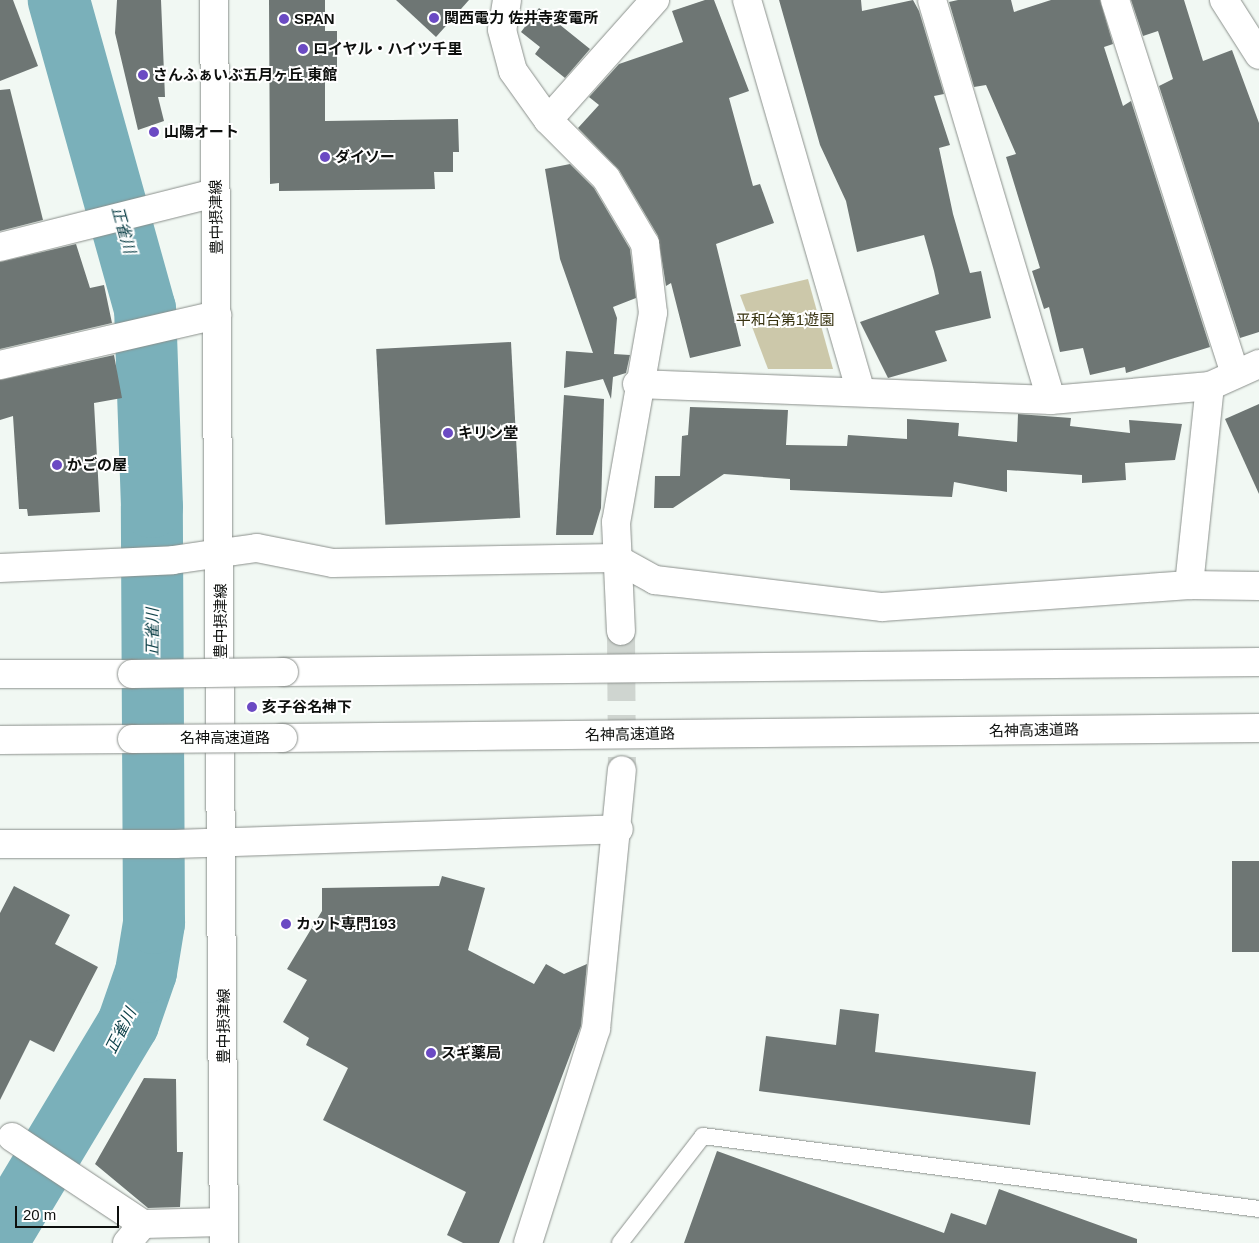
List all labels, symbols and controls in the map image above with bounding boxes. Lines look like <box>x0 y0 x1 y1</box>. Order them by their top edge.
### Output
place label: 関西電力 佐井寺変電所 <box>444 9 598 27</box>
place label: SPAN <box>294 10 335 28</box>
marker: 関西電力 佐井寺変電所 <box>428 12 440 24</box>
marker: SPAN <box>278 13 290 25</box>
place label: ロイヤル・ハイツ千里 <box>313 40 463 58</box>
marker: ロイヤル・ハイツ千里 <box>297 43 309 55</box>
place label: さんふぁいぶ五月ヶ丘 東館 <box>153 66 337 84</box>
marker: さんふぁいぶ五月ヶ丘 東館 <box>137 69 149 81</box>
place label: 山陽オート <box>164 123 239 141</box>
marker: 山陽オート <box>148 126 160 138</box>
place label: ダイソー <box>335 148 395 166</box>
marker: ダイソー <box>319 151 331 163</box>
street label: 豊中摂津線 <box>206 179 226 255</box>
water label: 正雀川 <box>107 204 139 256</box>
park label: 平和台第1遊園 <box>736 311 834 329</box>
place label: キリン堂 <box>458 424 518 442</box>
marker: キリン堂 <box>442 427 454 439</box>
place label: かごの屋 <box>67 456 127 474</box>
marker: かごの屋 <box>51 459 63 471</box>
street label: 豊中摂津線 <box>212 584 230 658</box>
water label: 正雀川 <box>143 608 163 656</box>
place label: 亥子谷名神下 <box>262 698 352 716</box>
marker: 亥子谷名神下 <box>246 701 258 713</box>
street label: 名神高速道路 <box>989 720 1079 740</box>
street label: 名神高速道路 <box>585 724 675 744</box>
street label: 名神高速道路 <box>180 729 270 747</box>
place label: カット専門193 <box>296 915 396 933</box>
marker: カット専門193 <box>280 918 292 930</box>
street label: 豊中摂津線 <box>215 989 233 1063</box>
water label: 正雀川 <box>102 1005 140 1057</box>
place label: スギ薬局 <box>441 1044 501 1062</box>
marker: スギ薬局 <box>425 1047 437 1059</box>
scale bar <box>18 1196 121 1228</box>
text: 20 m <box>23 1206 56 1223</box>

